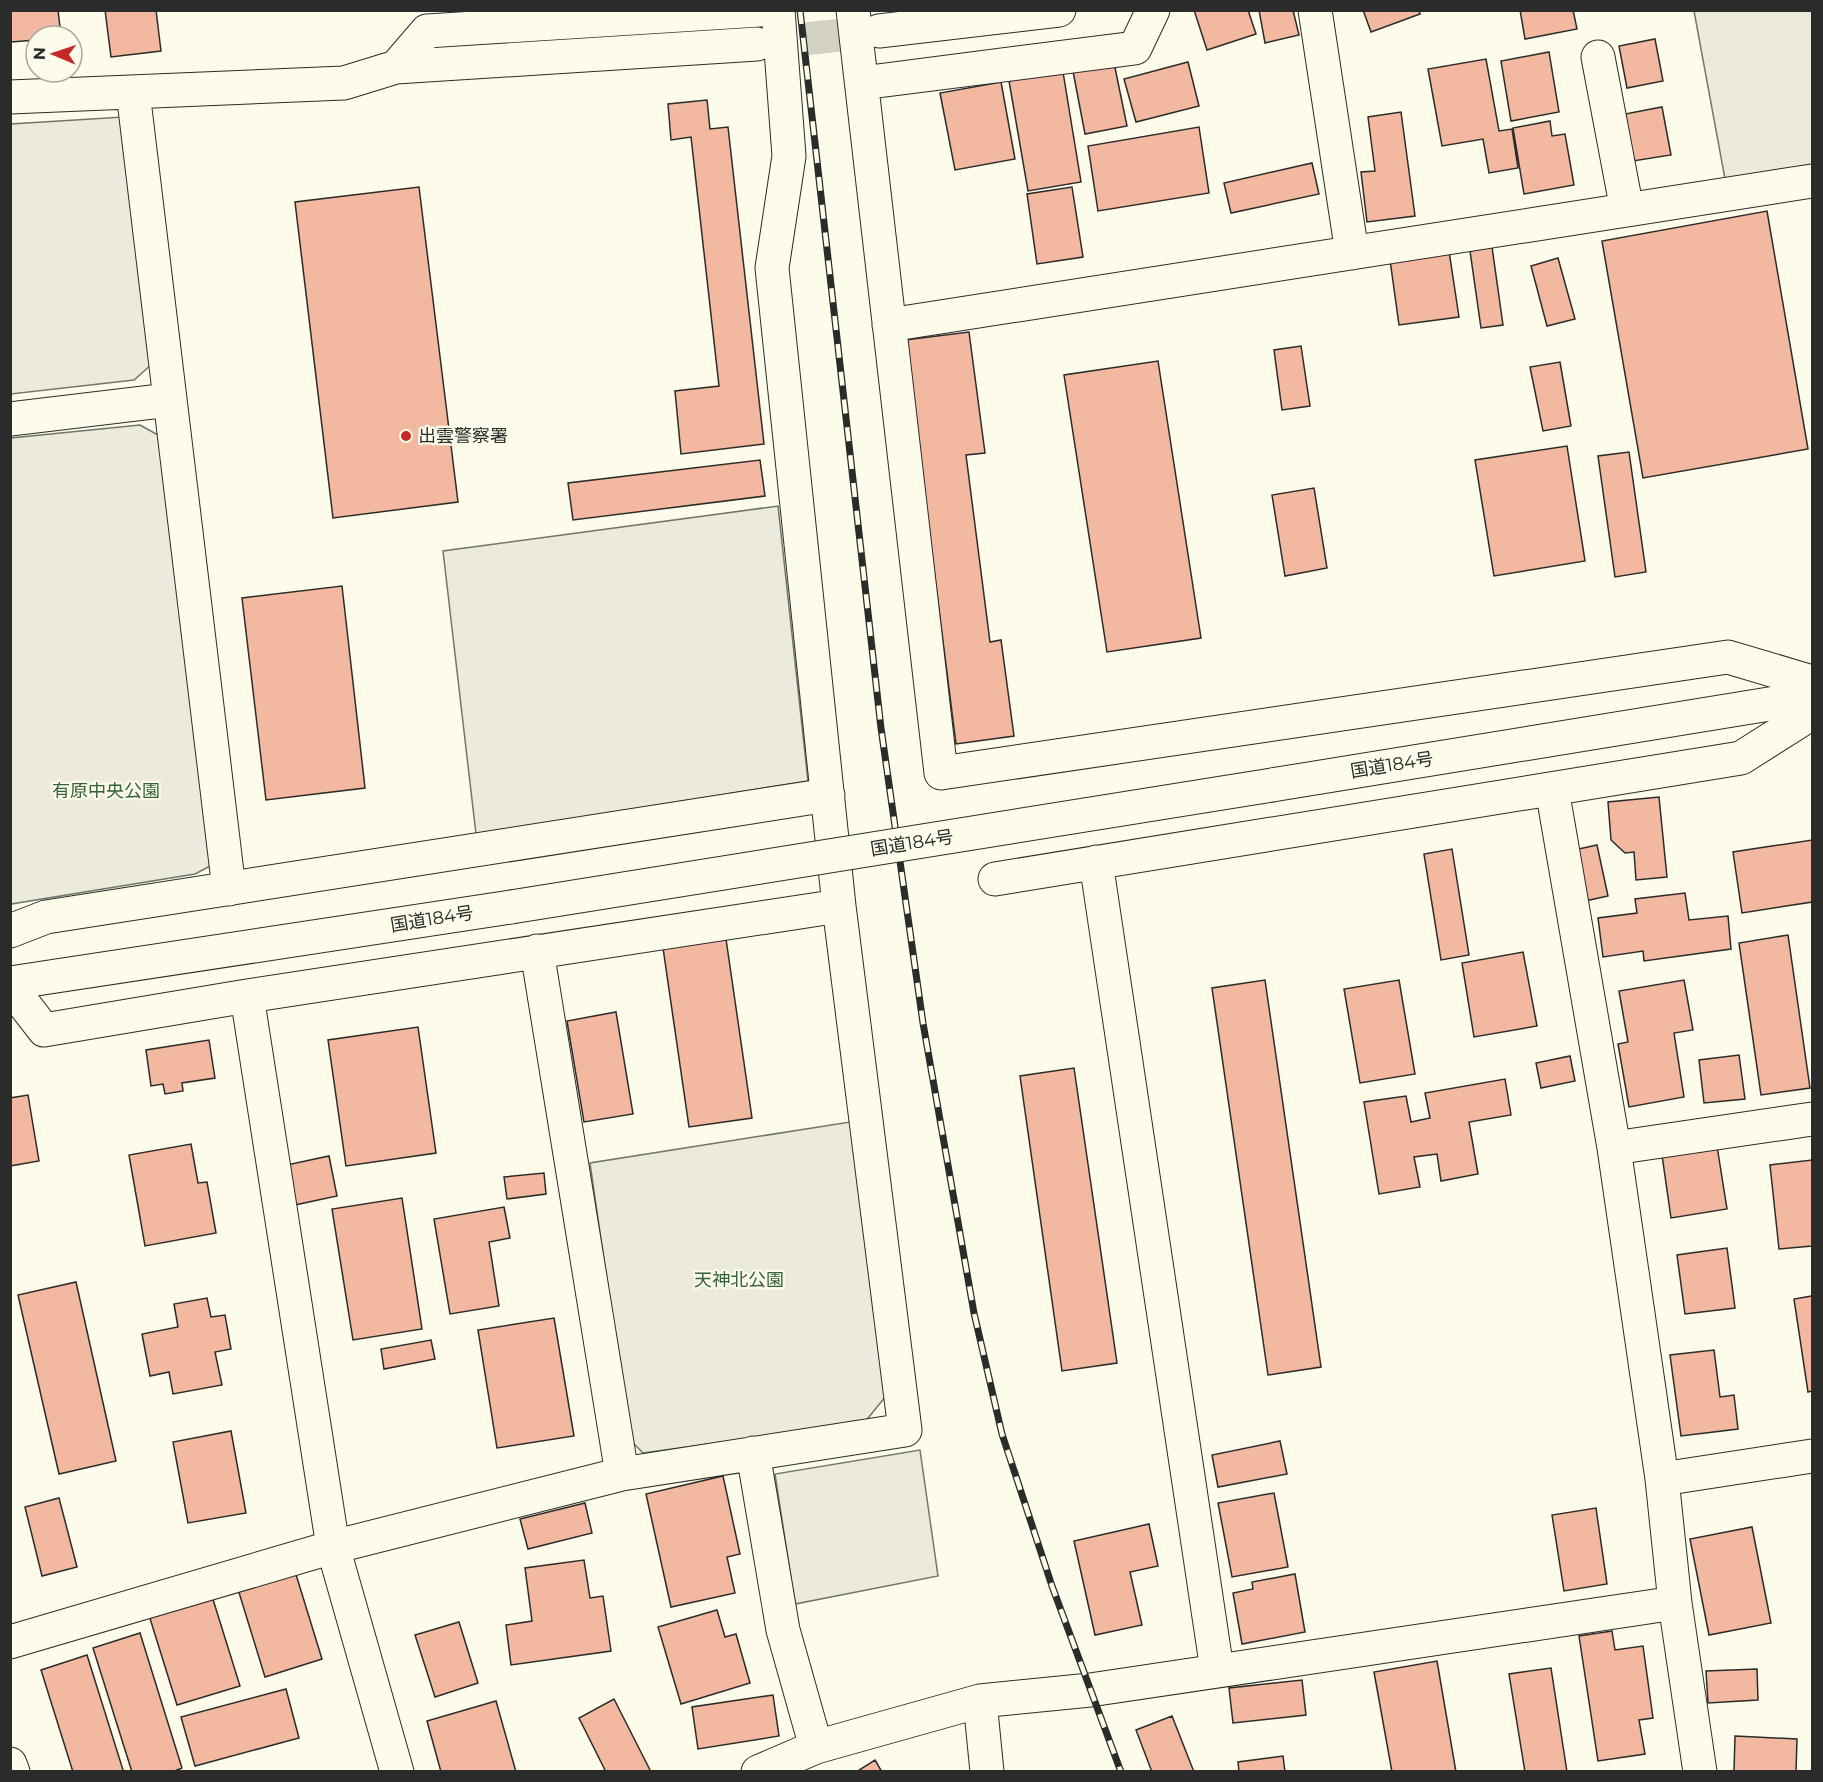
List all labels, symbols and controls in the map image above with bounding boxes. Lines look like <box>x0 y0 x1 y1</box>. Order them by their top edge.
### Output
north arrow <box>24 24 84 84</box>
text: N <box>30 47 49 60</box>
place label: 出雲警察署 <box>418 425 508 447</box>
marker: 出雲警察署 <box>399 429 413 443</box>
street label: 国道184号 <box>1349 748 1435 782</box>
park label: 有原中央公園 <box>52 780 160 802</box>
street label: 国道184号 <box>869 826 955 860</box>
street label: 国道184号 <box>389 902 475 936</box>
park label: 天神北公園 <box>694 1269 784 1291</box>

